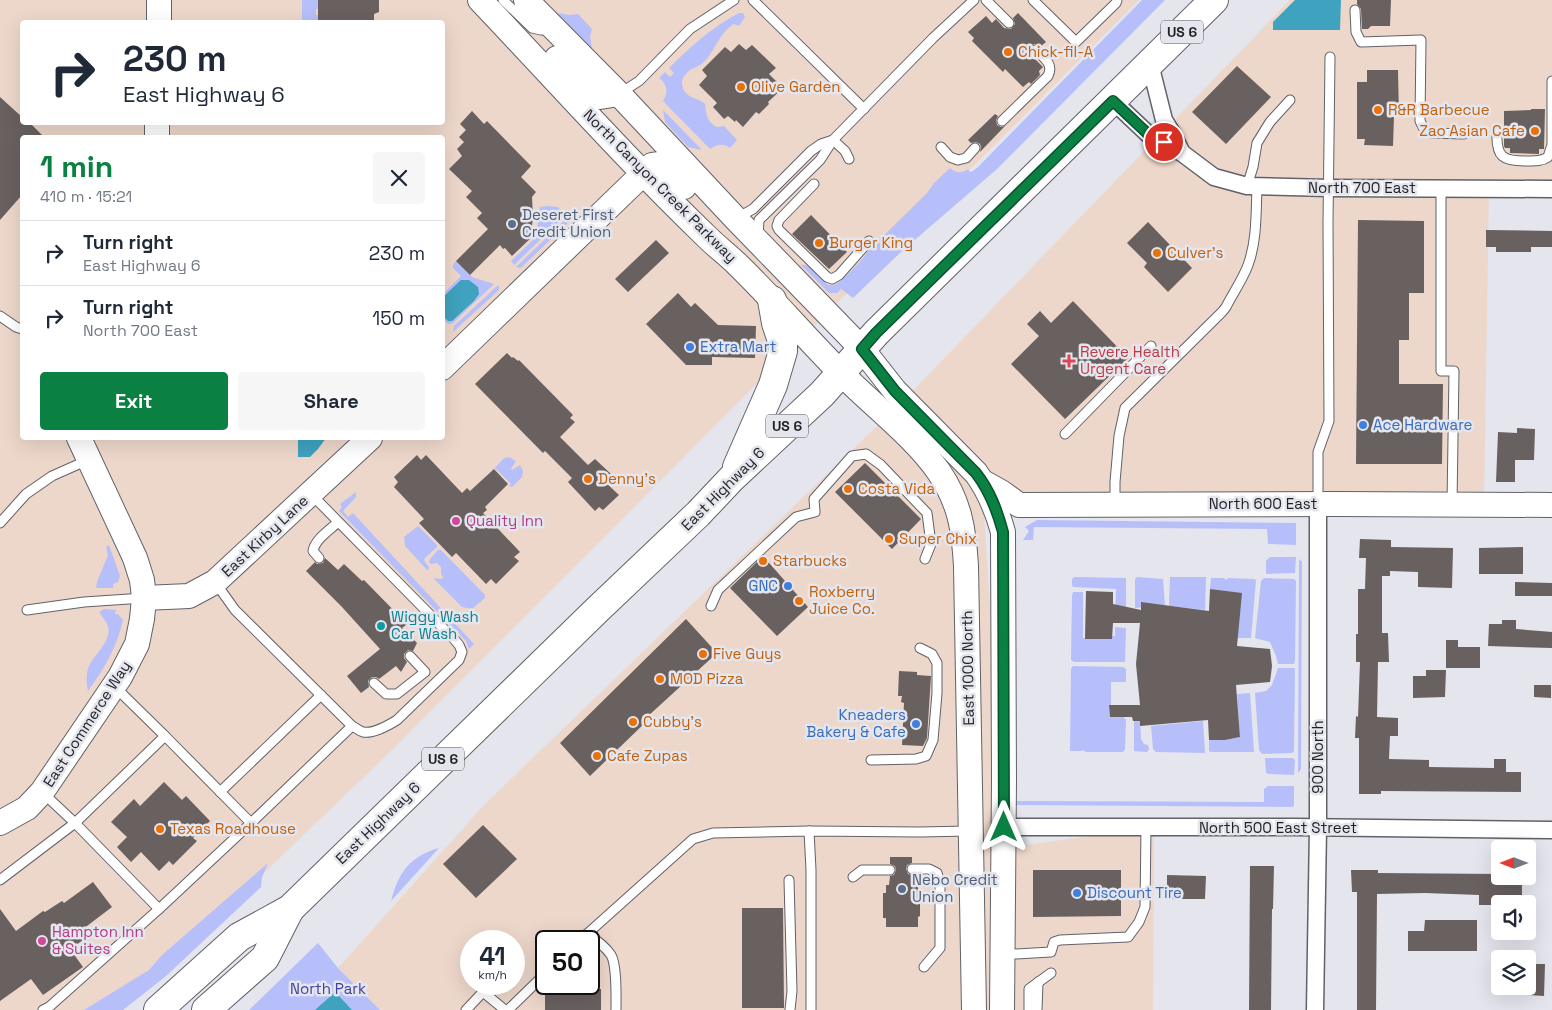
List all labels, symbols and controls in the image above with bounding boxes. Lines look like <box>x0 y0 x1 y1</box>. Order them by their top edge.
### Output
road number: US 6 <box>1161 21 1203 44</box>
text: 230 m <box>123 37 227 81</box>
icon: right <box>40 40 105 105</box>
place label: Chick-fil-A <box>1018 42 1094 61</box>
marker: Chick-fil-A <box>1002 46 1014 58</box>
place label: Olive Garden <box>751 77 841 96</box>
text: East Highway 6 <box>123 80 285 108</box>
marker: Olive Garden <box>735 81 747 93</box>
place label: R&R Barbecue <box>1388 100 1490 119</box>
marker: R&R Barbecue <box>1372 104 1384 116</box>
street label: North Canyon Creek Parkway <box>580 105 741 266</box>
pin <box>1143 121 1185 163</box>
place label: Zao Asian Cafe <box>1419 121 1525 140</box>
marker: Zao Asian Cafe <box>1529 125 1541 137</box>
icon: arrive <box>1150 128 1178 156</box>
text: 1 min <box>40 147 113 186</box>
button: close <box>373 152 425 204</box>
street label: North 700 East <box>1308 178 1416 197</box>
text: 410 m · 15:21 <box>40 186 132 207</box>
place label: Deseret First Credit Union <box>522 205 614 241</box>
marker: Deseret First Credit Union <box>506 218 518 230</box>
text: Turn right <box>83 230 173 255</box>
place label: Burger King <box>829 233 913 252</box>
marker: Burger King <box>813 237 825 249</box>
icon: right <box>40 239 68 267</box>
text: 230 m <box>369 241 425 266</box>
place label: Culver's <box>1167 243 1224 262</box>
marker: Culver's <box>1151 247 1163 259</box>
text: East Highway 6 <box>83 255 201 276</box>
text: Turn right <box>83 295 173 320</box>
icon: right <box>40 304 68 332</box>
text: 150 m <box>372 306 425 331</box>
text: North 700 East <box>83 320 198 341</box>
place label: Extra Mart <box>700 337 776 356</box>
marker: Extra Mart <box>684 341 696 353</box>
place label: Revere Health Urgent Care <box>1080 342 1180 378</box>
marker: Revere Health Urgent Care <box>1062 354 1076 368</box>
button: Exit <box>40 372 228 430</box>
button: Share <box>238 372 425 430</box>
road number: US 6 <box>766 414 808 438</box>
place label: Ace Hardware <box>1373 415 1473 434</box>
marker: Ace Hardware <box>1357 419 1369 431</box>
street label: East Highway 6 <box>677 443 768 534</box>
place label: Denny's <box>598 469 656 488</box>
marker: Denny's <box>582 473 594 485</box>
place label: Costa Vida <box>858 479 935 498</box>
marker: Costa Vida <box>842 483 854 495</box>
street label: East Kirby Lane <box>217 491 312 581</box>
street label: North 600 East <box>1209 494 1317 513</box>
place label: Quality Inn <box>466 511 543 530</box>
marker: Quality Inn <box>450 515 462 527</box>
place label: Super Chix <box>899 529 977 548</box>
marker: Super Chix <box>883 533 895 545</box>
place label: Starbucks <box>773 551 847 570</box>
marker: Starbucks <box>757 555 769 567</box>
place label: GNC <box>749 576 778 595</box>
marker: GNC <box>782 580 794 592</box>
place label: Roxberry Juice Co. <box>809 582 875 618</box>
marker: Roxberry Juice Co. <box>793 595 805 607</box>
place label: Wiggy Wash Car Wash <box>391 607 479 643</box>
street label: East 1000 North <box>957 610 978 726</box>
marker: Wiggy Wash Car Wash <box>375 620 387 632</box>
place label: Five Guys <box>713 644 782 663</box>
marker: Five Guys <box>697 648 709 660</box>
street label: East Commerce Way <box>39 657 134 790</box>
place label: MOD Pizza <box>670 669 744 688</box>
marker: MOD Pizza <box>654 673 666 685</box>
place label: Kneaders Bakery & Cafe <box>806 705 906 741</box>
place label: Cubby's <box>643 712 702 731</box>
marker: Cubby's <box>627 716 639 728</box>
marker: Kneaders Bakery & Cafe <box>910 718 922 730</box>
street label: 900 North <box>1308 720 1327 794</box>
place label: Cafe Zupas <box>607 746 688 765</box>
road number: US 6 <box>422 748 464 771</box>
marker: Cafe Zupas <box>591 750 603 762</box>
street label: East Highway 6 <box>331 777 424 868</box>
position arrow <box>977 800 1029 852</box>
street label: North 500 East Street <box>1199 818 1357 837</box>
place label: Texas Roadhouse <box>170 819 296 838</box>
marker: Texas Roadhouse <box>154 823 166 835</box>
north arrow <box>1491 840 1536 885</box>
map controls <box>1491 840 1536 995</box>
place label: Nebo Credit Union <box>912 870 998 906</box>
marker: Nebo Credit Union <box>896 883 908 895</box>
place label: Discount Tire <box>1087 883 1182 902</box>
marker: Discount Tire <box>1071 887 1083 899</box>
button: sound <box>1491 895 1536 940</box>
place label: Hampton Inn & Suites <box>52 922 144 958</box>
speed limit sign: 50 <box>535 930 600 995</box>
marker: Hampton Inn & Suites <box>36 935 48 947</box>
text: 41 <box>479 940 506 972</box>
button: layers <box>1491 950 1536 995</box>
text: km/h <box>478 967 507 983</box>
park label: North Park <box>290 979 366 998</box>

